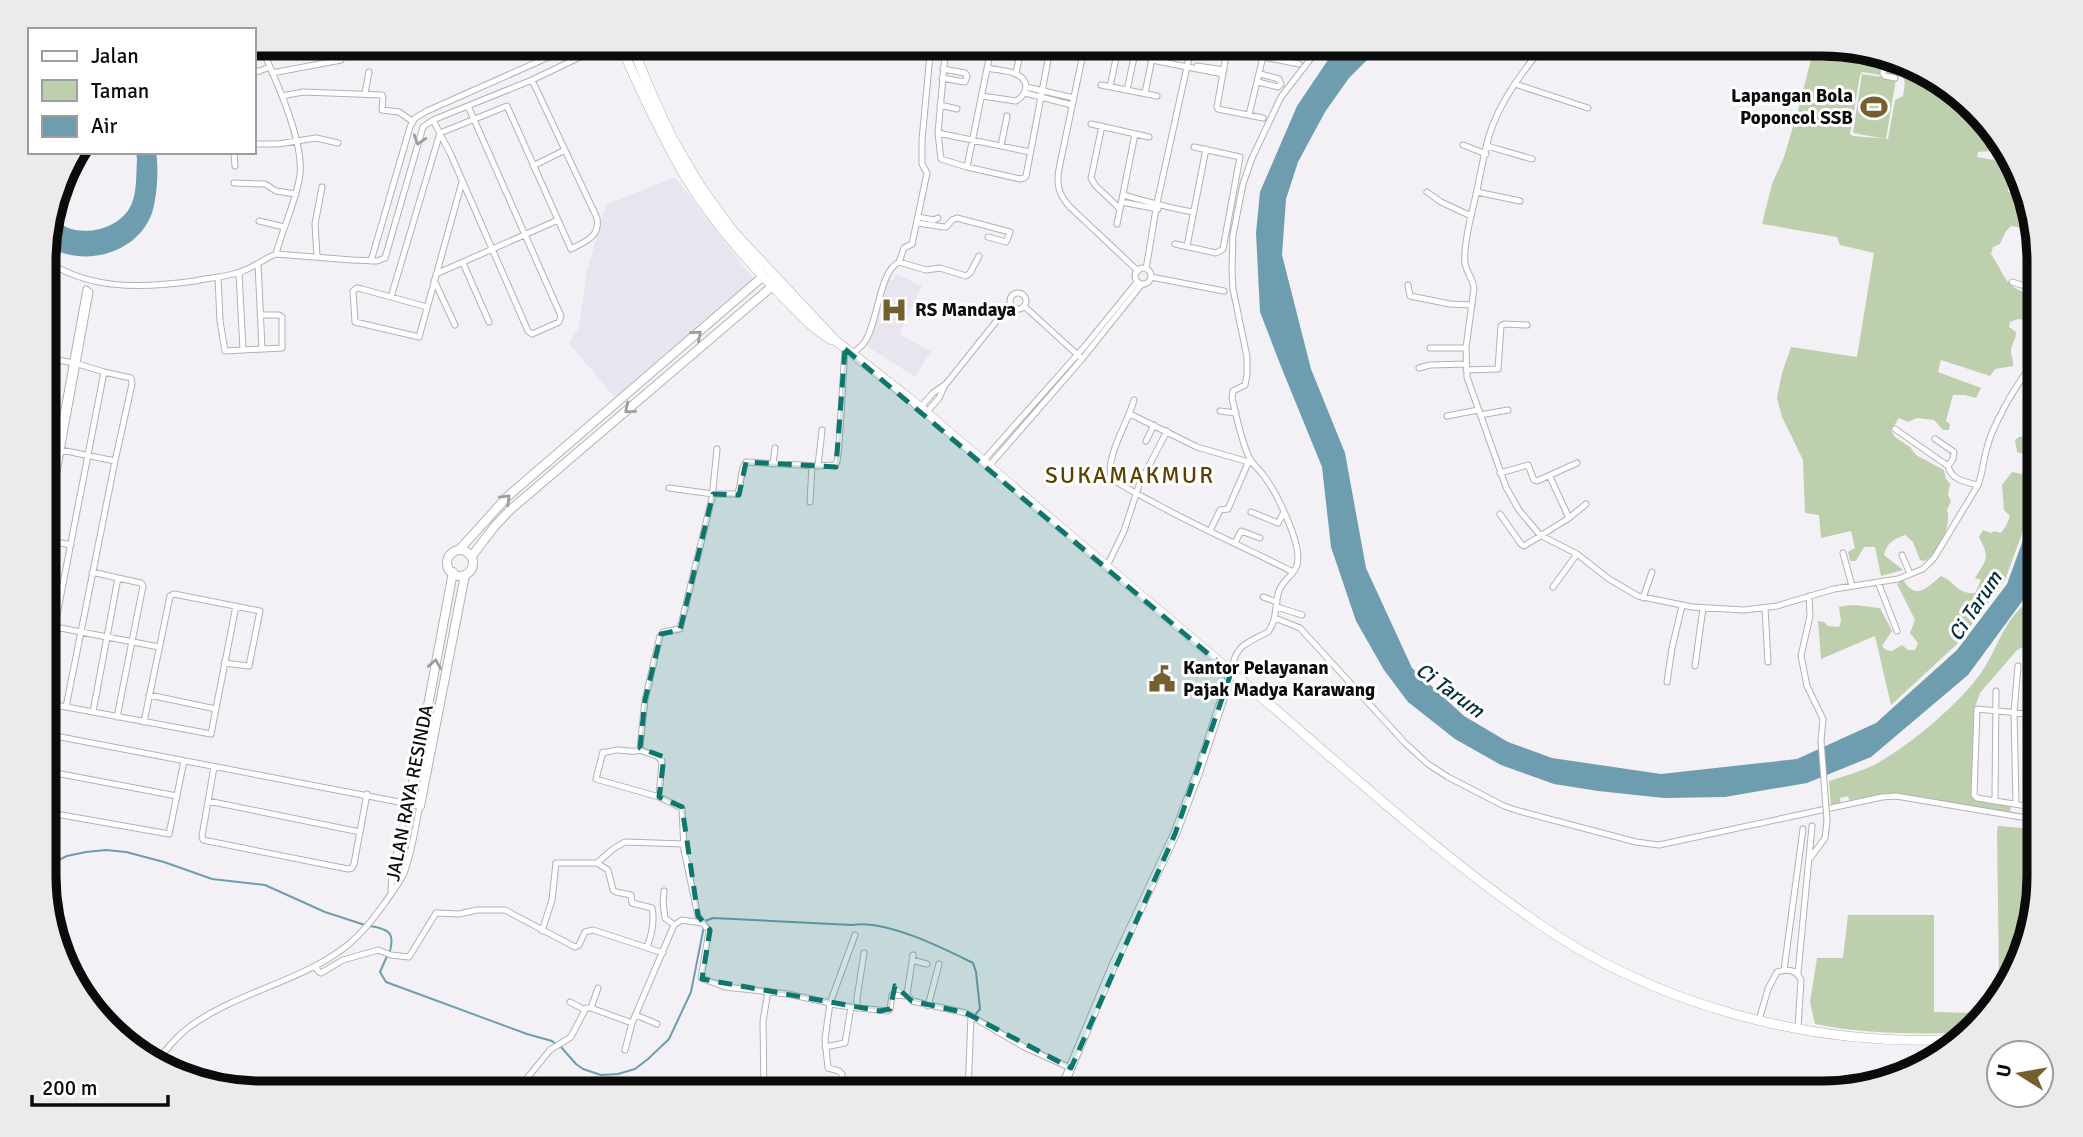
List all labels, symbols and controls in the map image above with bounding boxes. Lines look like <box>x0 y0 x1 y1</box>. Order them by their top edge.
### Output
legend <box>28 28 256 154</box>
text: Jalan <box>91 43 139 69</box>
text: Taman <box>91 78 149 104</box>
place label: Lapangan Bola Poponcol SSB <box>1731 84 1853 130</box>
sports icon: Lapangan Bola Poponcol SSB <box>1859 92 1889 122</box>
text: Air <box>91 113 118 139</box>
one-way arrow <box>413 133 427 146</box>
hospital icon: RS Mandaya <box>879 295 909 325</box>
place label: RS Mandaya <box>915 298 1016 322</box>
one-way arrow <box>689 331 702 343</box>
one-way arrow <box>625 400 637 413</box>
district label: SUKAMAKMUR <box>1045 461 1215 490</box>
one-way arrow <box>497 494 510 507</box>
water label: Ci Tarum <box>1942 565 2008 646</box>
place label: Kantor Pelayanan Pajak Madya Karawang <box>1183 656 1375 702</box>
water label: Ci Tarum <box>1411 656 1490 724</box>
one-way arrow <box>427 658 442 670</box>
public building icon: Kantor Pelayanan Pajak Madya Karawang <box>1147 664 1177 694</box>
street label: JALAN RAYA RESINDA <box>381 702 439 883</box>
north arrow <box>1985 1039 2055 1109</box>
text: U <box>1991 1062 2017 1080</box>
scale bar <box>32 1064 168 1108</box>
text: 200 m <box>42 1075 97 1101</box>

